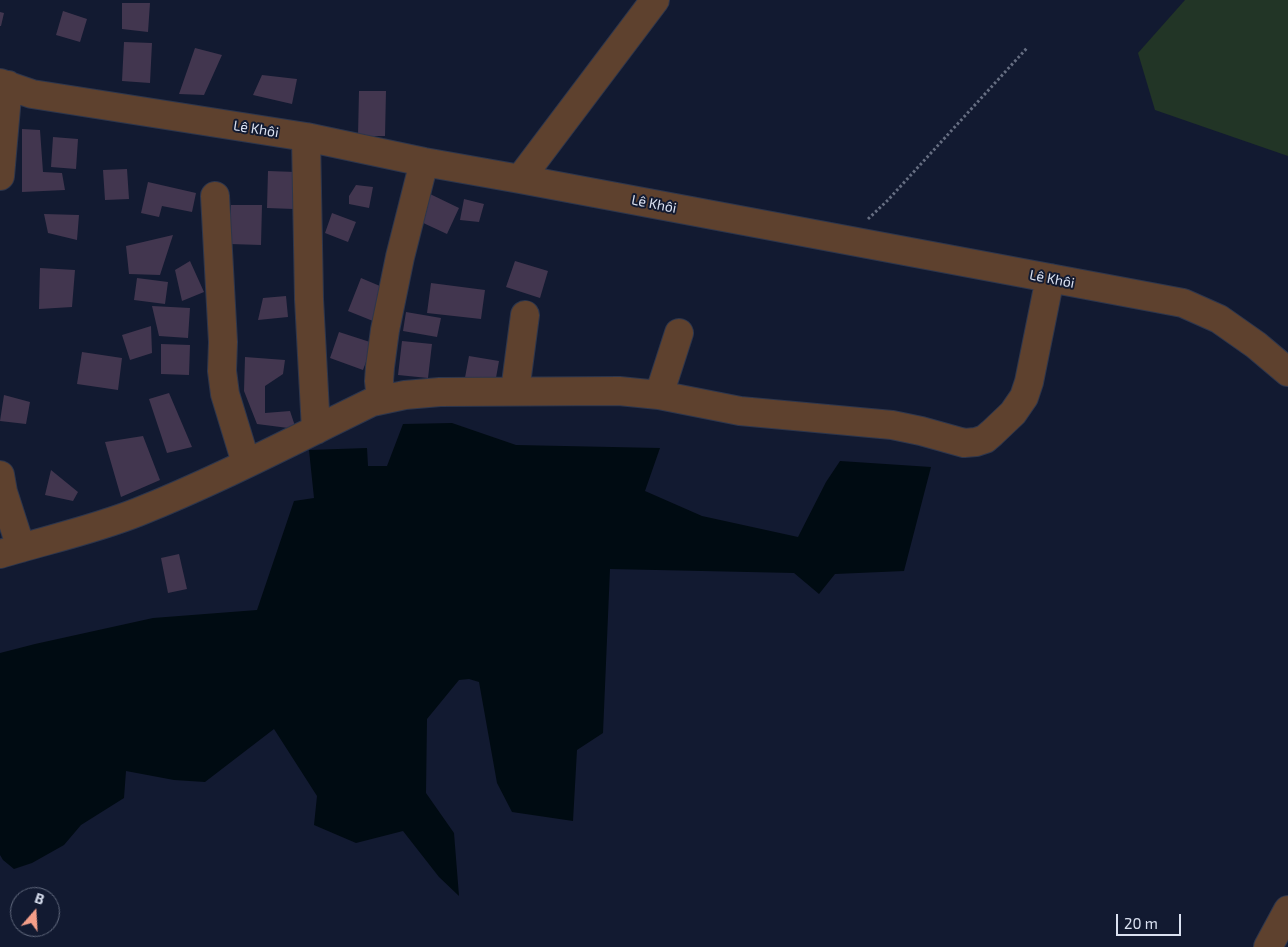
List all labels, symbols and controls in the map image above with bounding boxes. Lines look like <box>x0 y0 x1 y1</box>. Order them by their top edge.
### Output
street label: Lê Khôi <box>232 117 280 141</box>
street label: Lê Khôi <box>630 191 678 217</box>
street label: Lê Khôi <box>1028 266 1076 292</box>
north arrow <box>10 887 60 937</box>
text: B <box>33 889 47 908</box>
scale bar <box>1118 904 1183 936</box>
text: 20 m <box>1124 914 1158 932</box>

